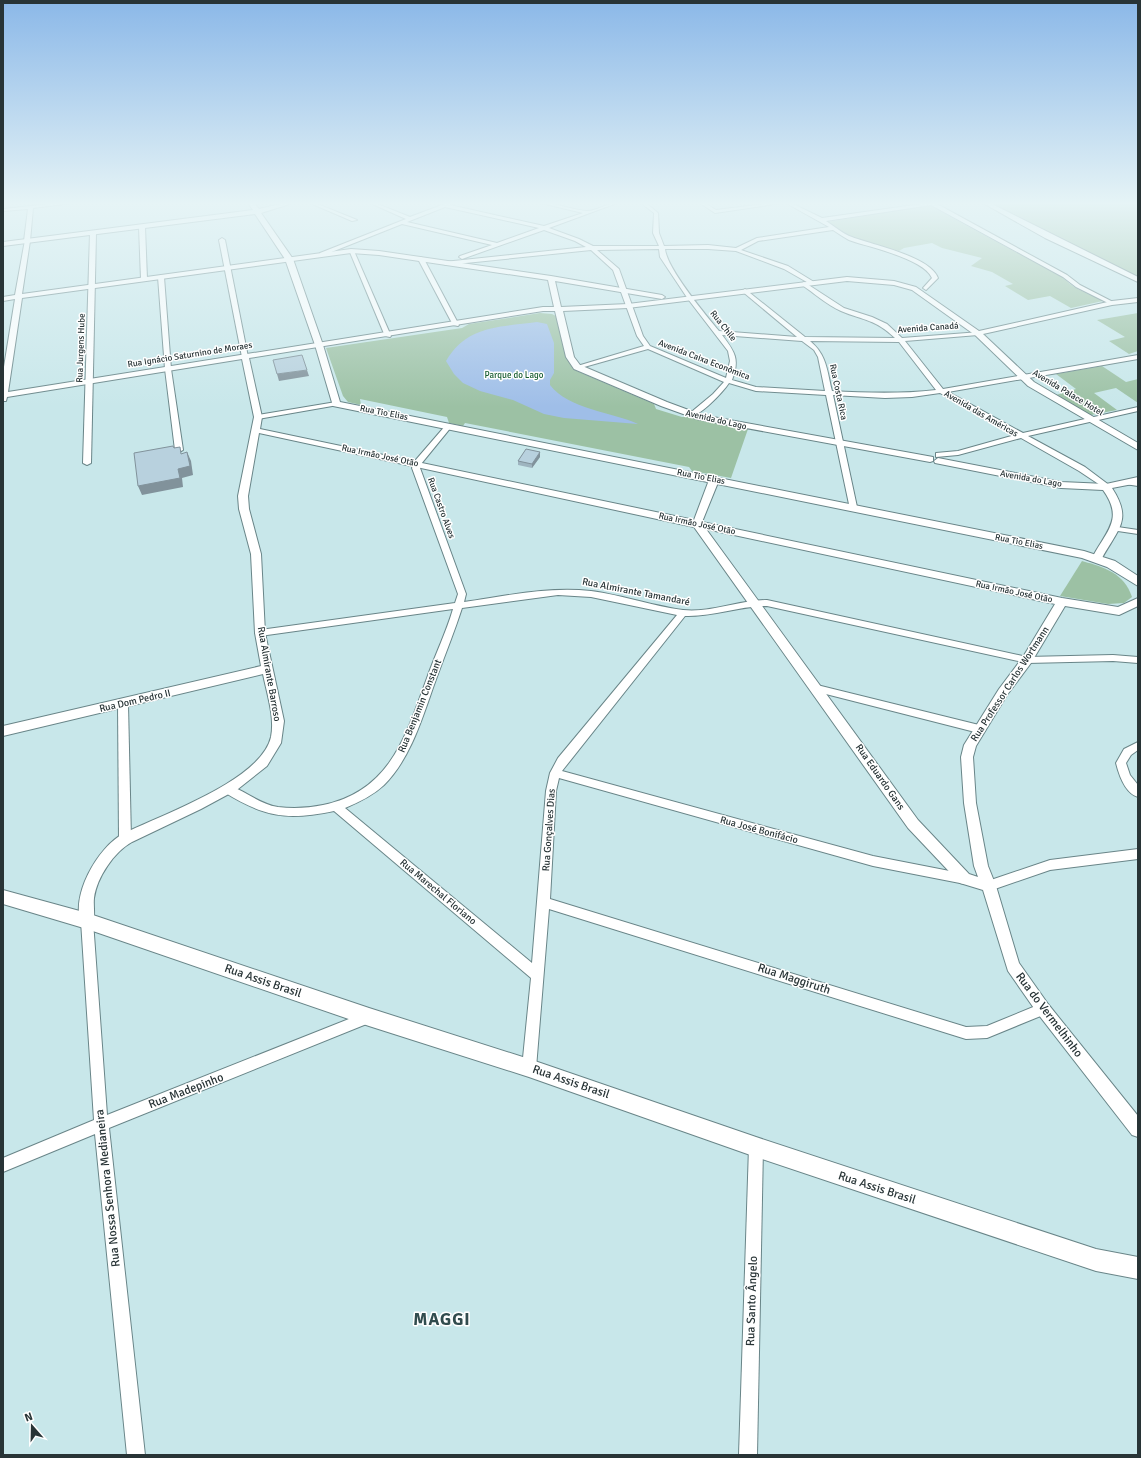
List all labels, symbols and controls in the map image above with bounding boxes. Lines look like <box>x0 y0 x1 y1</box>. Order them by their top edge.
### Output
street label: Rua Chile <box>707 308 739 344</box>
street label: Rua Jurgens Hube <box>74 313 88 383</box>
street label: Avenida Canadá <box>897 320 959 336</box>
street label: Avenida Caixa Econômica <box>657 337 752 383</box>
street label: Rua Ignácio Saturnino de Moraes <box>127 340 253 370</box>
street label: Rua Costa Rica <box>827 363 849 421</box>
street label: Avenida Palace Hotel <box>1031 367 1106 419</box>
park label: Parque do Lago <box>485 370 544 381</box>
street label: Avenida das Américas <box>942 388 1020 440</box>
street label: Rua Tio Elias <box>359 403 409 423</box>
street label: Avenida do Lago <box>684 408 748 432</box>
street label: Rua Irmão José Otão <box>341 442 420 470</box>
street label: Rua Tio Elias <box>676 467 726 487</box>
street label: Avenida do Lago <box>999 468 1063 490</box>
street label: Rua Castro Alves <box>425 476 457 540</box>
street label: Rua Irmão José Otão <box>658 510 737 538</box>
street label: Rua Tio Elias <box>994 532 1044 552</box>
street label: Rua Almirante Tamandaré <box>581 576 691 608</box>
street label: Rua Irmão José Otão <box>975 578 1054 606</box>
street label: Rua Professor Carlos Wortmann <box>968 624 1052 744</box>
street label: Rua Almirante Barroso <box>255 626 283 722</box>
street label: Rua Benjamin Constant <box>396 657 444 754</box>
street label: Rua Dom Pedro II <box>98 687 172 715</box>
street label: Rua Eduardo Gans <box>853 742 908 813</box>
street label: Rua Gonçalves Dias <box>540 788 558 872</box>
street label: Rua José Bonifácio <box>719 814 799 846</box>
street label: Rua Marechal Floriano <box>397 857 479 927</box>
street label: Rua Maggiruth <box>756 960 832 998</box>
street label: Rua Assis Brasil <box>222 961 304 1001</box>
street label: Rua do Vermelhinho <box>1012 970 1086 1060</box>
street label: Rua Assis Brasil <box>530 1062 612 1102</box>
street label: Rua Madepinho <box>146 1070 226 1112</box>
street label: Rua Nossa Senhora Medianeira <box>92 1108 124 1268</box>
street label: Rua Assis Brasil <box>836 1168 918 1208</box>
street label: Rua Santo Ângelo <box>743 1256 761 1346</box>
district label: MAGGI <box>413 1309 471 1330</box>
north arrow <box>12 1406 52 1446</box>
text: N <box>23 1410 35 1424</box>

